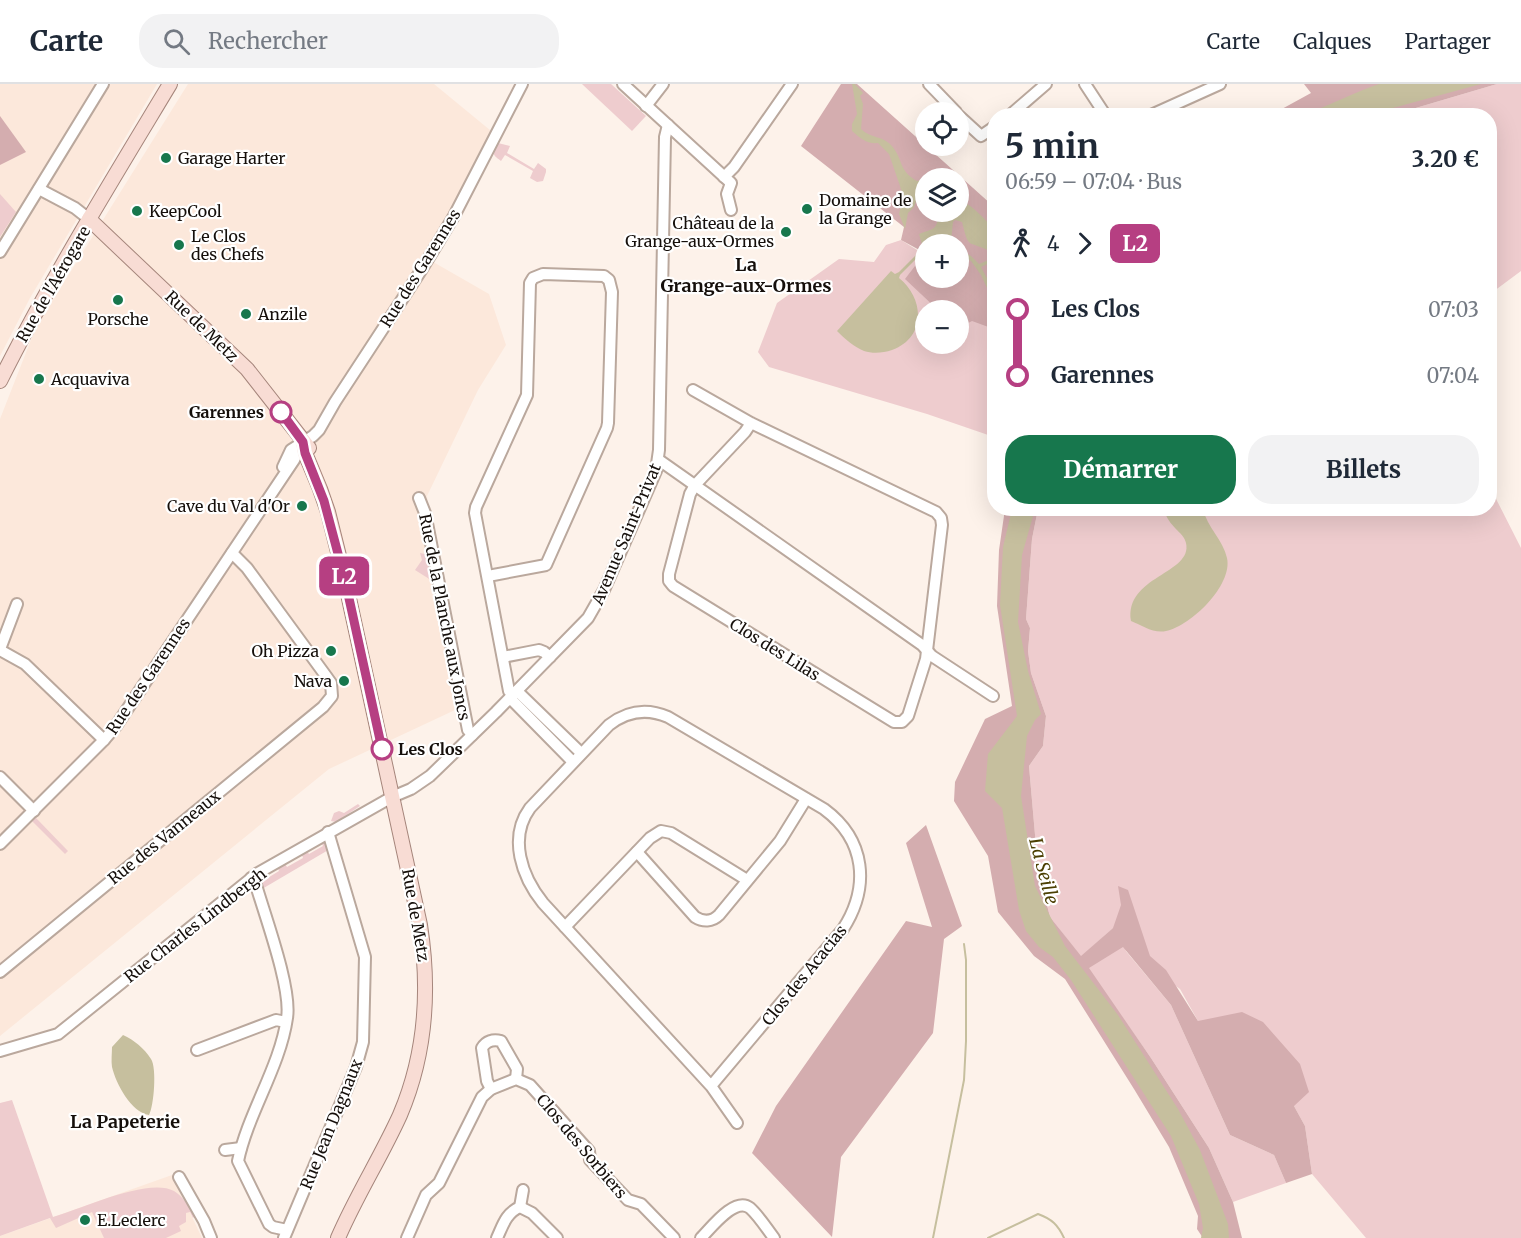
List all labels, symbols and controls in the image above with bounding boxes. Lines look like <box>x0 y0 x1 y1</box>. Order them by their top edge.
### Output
search box <box>139 14 559 68</box>
text: Carte <box>30 23 103 59</box>
icon: search <box>160 25 193 58</box>
text: Rechercher <box>208 27 328 55</box>
text: Carte <box>1207 28 1260 55</box>
text: Calques <box>1293 28 1372 55</box>
text: Partager <box>1405 28 1491 55</box>
map controls <box>915 102 969 354</box>
button: locate <box>915 102 969 156</box>
text: 5 min <box>1005 126 1099 167</box>
text: 3.20 € <box>1412 145 1479 173</box>
place label: Garage Harter <box>178 148 285 168</box>
marker: Garage Harter <box>159 151 173 165</box>
button: layers <box>915 168 969 222</box>
text: 06:59 – 07:04 · Bus <box>1005 169 1182 194</box>
place label: Domaine de la Grange <box>819 190 911 228</box>
place label: KeepCool <box>149 201 222 221</box>
marker: Domaine de la Grange <box>800 202 814 216</box>
marker: KeepCool <box>130 204 144 218</box>
street label: Rue des Garennes <box>376 205 465 331</box>
place label: Château de la Grange-aux-Ormes <box>625 213 774 251</box>
street label: Rue de l'Aérogare <box>12 222 94 346</box>
marker: Château de la Grange-aux-Ormes <box>779 225 793 239</box>
place label: Le Clos des Chefs <box>191 226 264 264</box>
icon: walk <box>1005 227 1038 260</box>
icon: forward <box>1068 227 1101 260</box>
text: L2 <box>1122 230 1148 257</box>
text: 4 <box>1047 231 1059 256</box>
button: + <box>915 234 969 288</box>
marker: Le Clos des Chefs <box>172 238 186 252</box>
district label: La Grange-aux-Ormes <box>660 253 832 297</box>
street label: Rue de Metz <box>161 286 243 366</box>
marker: Porsche <box>111 293 125 307</box>
text: Les Clos <box>1051 295 1140 323</box>
text: 07:03 <box>1428 297 1479 322</box>
button: − <box>915 300 969 354</box>
place label: Anzile <box>257 304 307 324</box>
marker: Anzile <box>239 307 253 321</box>
place label: Porsche <box>88 309 148 329</box>
text: Garennes <box>1051 361 1154 389</box>
text: 07:04 <box>1427 363 1479 388</box>
place label: Acquaviva <box>50 369 130 389</box>
marker: Acquaviva <box>32 372 46 386</box>
marker: Garennes <box>270 401 292 423</box>
place label: Garennes <box>189 402 264 422</box>
button: Démarrer <box>1005 435 1236 504</box>
button: Billets <box>1248 435 1479 504</box>
street label: Avenue Saint-Privat <box>587 459 665 609</box>
place label: Cave du Val d'Or <box>167 496 290 516</box>
marker: Cave du Val d'Or <box>295 499 309 513</box>
street label: Rue de la Planche aux Joncs <box>415 512 475 722</box>
line badge: L2 <box>317 556 371 596</box>
text: L2 <box>331 563 357 590</box>
street label: Clos des Lilas <box>726 613 824 685</box>
street label: Rue des Garennes <box>102 614 194 738</box>
place label: Oh Pizza <box>251 641 319 661</box>
marker: Oh Pizza <box>324 644 338 658</box>
place label: Nava <box>294 671 332 691</box>
marker: Nava <box>337 674 351 688</box>
marker: Les Clos <box>371 738 393 760</box>
place label: Les Clos <box>398 739 463 759</box>
street label: Rue des Vanneaux <box>104 785 225 888</box>
water label: La Seille <box>1024 835 1064 907</box>
street label: Rue Charles Lindbergh <box>120 863 270 987</box>
street label: Rue de Metz <box>398 867 434 963</box>
street label: Clos des Acacias <box>757 921 851 1029</box>
street label: Rue Jean Dagnaux <box>296 1055 366 1192</box>
street label: Clos des Sorbiers <box>533 1090 632 1202</box>
district label: La Papeterie <box>70 1110 180 1133</box>
place label: E.Leclerc <box>97 1210 166 1230</box>
marker: E.Leclerc <box>78 1213 92 1227</box>

